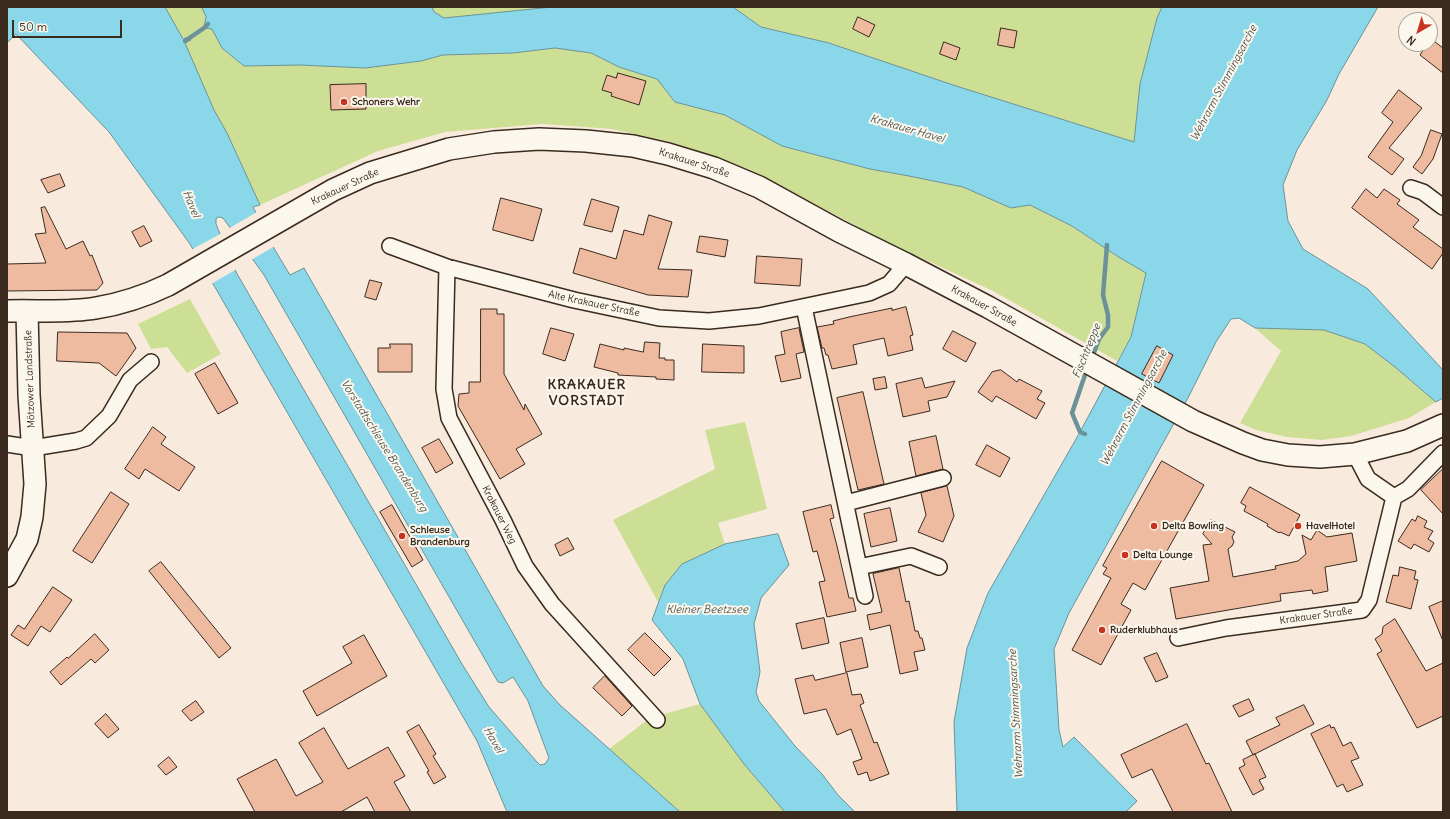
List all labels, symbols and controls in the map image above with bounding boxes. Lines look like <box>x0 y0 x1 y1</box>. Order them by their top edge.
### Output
scale bar <box>14 12 124 38</box>
north arrow <box>1398 12 1438 52</box>
text: 50 m <box>19 19 47 34</box>
water label: Wehrarm Stimmingsarche <box>1188 23 1260 143</box>
text: N <box>1404 33 1419 49</box>
place label: Schoners Wehr <box>352 96 420 108</box>
marker: Schoners Wehr <box>339 97 349 107</box>
water label: Krakauer Havel <box>868 112 946 146</box>
street label: Krakauer Straße <box>657 146 731 180</box>
street label: Krakauer Straße <box>309 166 381 208</box>
water label: Havel <box>180 189 202 219</box>
street label: Krakauer Straße <box>949 283 1019 329</box>
street label: Alte Krakauer Straße <box>547 288 641 320</box>
water label: Fischtreppe <box>1070 322 1104 380</box>
street label: Mötzower Landstraße <box>22 330 38 428</box>
water label: Wehrarm Stimmingsarche <box>1098 348 1170 468</box>
water label: Vorstadtschleuse Brandenburg <box>338 377 430 515</box>
district label: KRAKAUER VORSTADT <box>548 377 626 410</box>
street label: Krakauer Weg <box>479 484 519 546</box>
place label: Delta Bowling <box>1162 520 1224 532</box>
place label: HavelHotel <box>1306 520 1355 532</box>
marker: Delta Bowling <box>1149 521 1159 531</box>
marker: HavelHotel <box>1293 521 1303 531</box>
place label: Schleuse Brandenburg <box>410 524 470 548</box>
marker: Schleuse Brandenburg <box>397 531 407 541</box>
place label: Delta Lounge <box>1133 549 1193 561</box>
marker: Delta Lounge <box>1120 550 1130 560</box>
water label: Kleiner Beetzsee <box>666 603 748 617</box>
street label: Krakauer Straße <box>1279 605 1353 627</box>
place label: Ruderklubhaus <box>1110 624 1178 636</box>
marker: Ruderklubhaus <box>1097 625 1107 635</box>
water label: Wehrarm Stimmingsarche <box>1006 649 1026 779</box>
water label: Havel <box>480 725 506 755</box>

